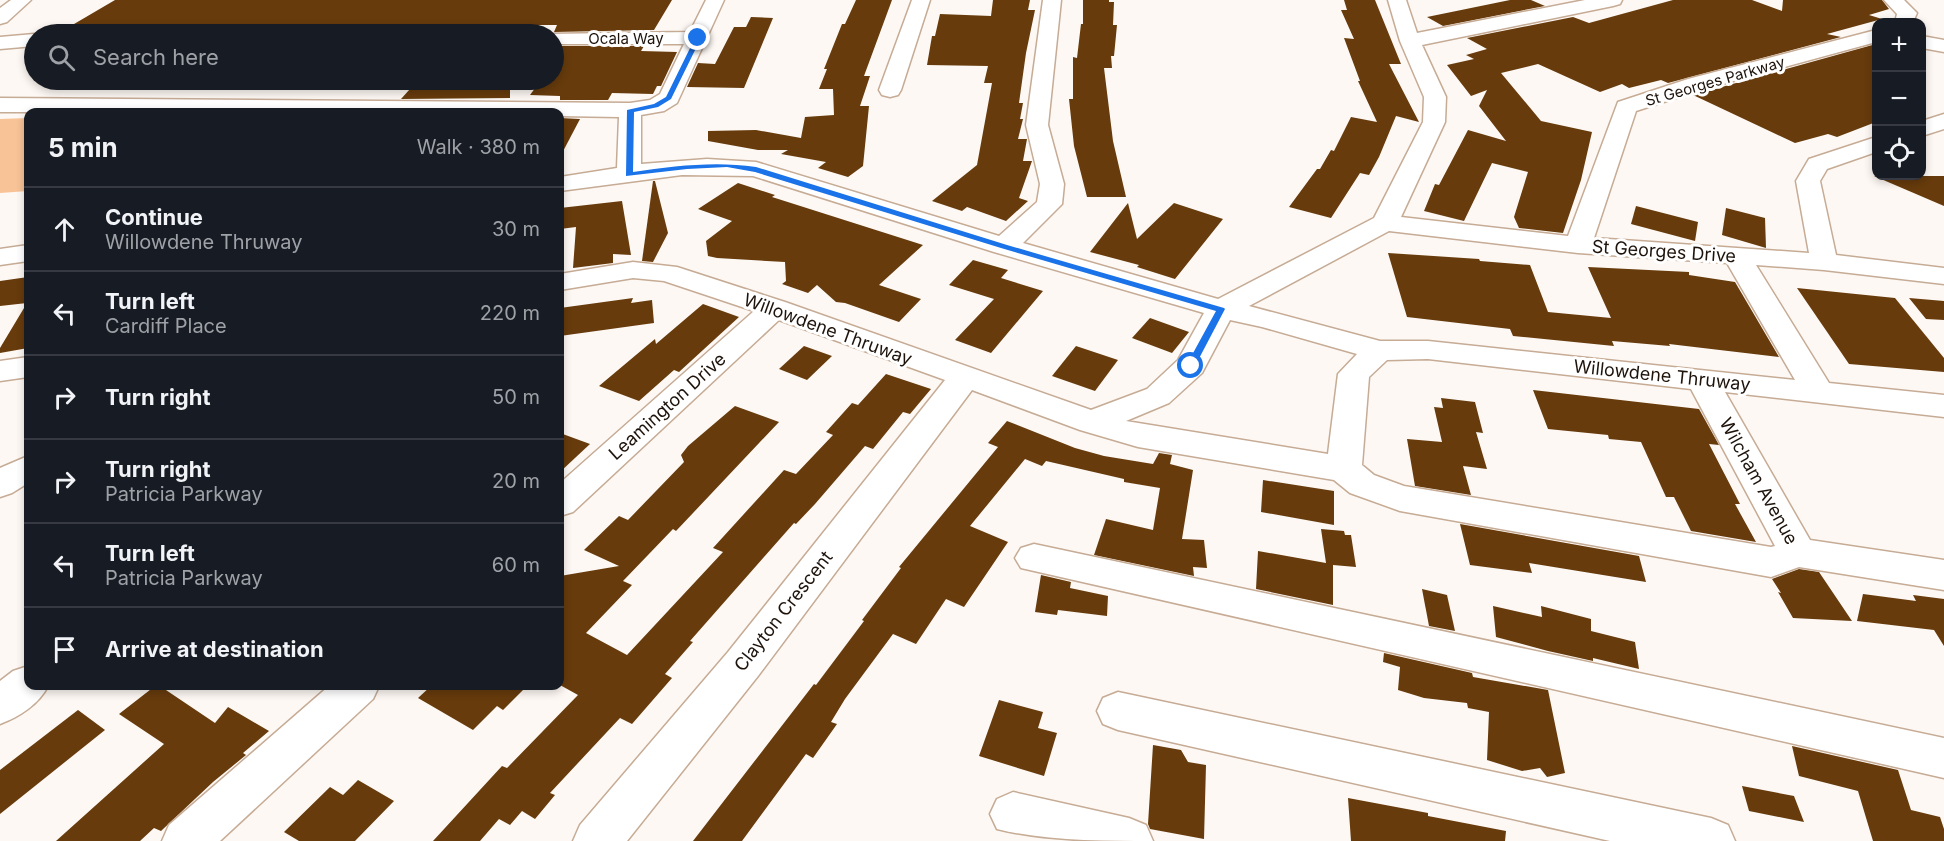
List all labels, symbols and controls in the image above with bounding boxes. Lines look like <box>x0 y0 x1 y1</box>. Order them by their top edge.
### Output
map controls <box>1872 18 1926 180</box>
button: + <box>1872 18 1926 72</box>
search box <box>24 24 564 90</box>
route end <box>684 24 710 50</box>
street label: Ocala Way <box>588 29 664 48</box>
icon: search <box>45 41 78 74</box>
text: Search here <box>93 44 219 70</box>
street label: St Georges Parkway <box>1643 52 1787 110</box>
button: − <box>1872 72 1926 126</box>
button: locate <box>1872 126 1926 180</box>
text: 5 min <box>48 132 118 163</box>
text: Walk · 380 m <box>417 135 540 159</box>
text: Continue <box>105 204 203 230</box>
icon: ahead <box>48 213 81 246</box>
text: 30 m <box>492 217 540 241</box>
text: Willowdene Thruway <box>105 230 303 254</box>
street label: St Georges Drive <box>1591 235 1737 267</box>
text: Turn left <box>105 288 195 314</box>
street label: Willowdene Thruway <box>741 289 915 369</box>
icon: left <box>48 297 81 330</box>
text: 220 m <box>480 301 540 325</box>
text: Cardiff Place <box>105 314 227 338</box>
street label: Leamington Drive <box>604 348 730 464</box>
route start <box>1177 352 1203 378</box>
street label: Willowdene Thruway <box>1572 355 1752 395</box>
icon: right <box>48 381 81 414</box>
text: Turn right <box>105 384 211 410</box>
text: 50 m <box>492 385 540 409</box>
street label: Wilcham Avenue <box>1716 414 1802 548</box>
text: Turn right <box>105 456 211 482</box>
icon: right <box>48 465 81 498</box>
text: 20 m <box>492 469 540 493</box>
text: Patricia Parkway <box>105 482 263 506</box>
text: Turn left <box>105 540 195 566</box>
street label: Clayton Crescent <box>730 547 837 675</box>
icon: left <box>48 549 81 582</box>
text: 60 m <box>492 553 540 577</box>
text: Patricia Parkway <box>105 566 263 590</box>
icon: arrive <box>48 633 81 666</box>
text: Arrive at destination <box>105 636 324 662</box>

